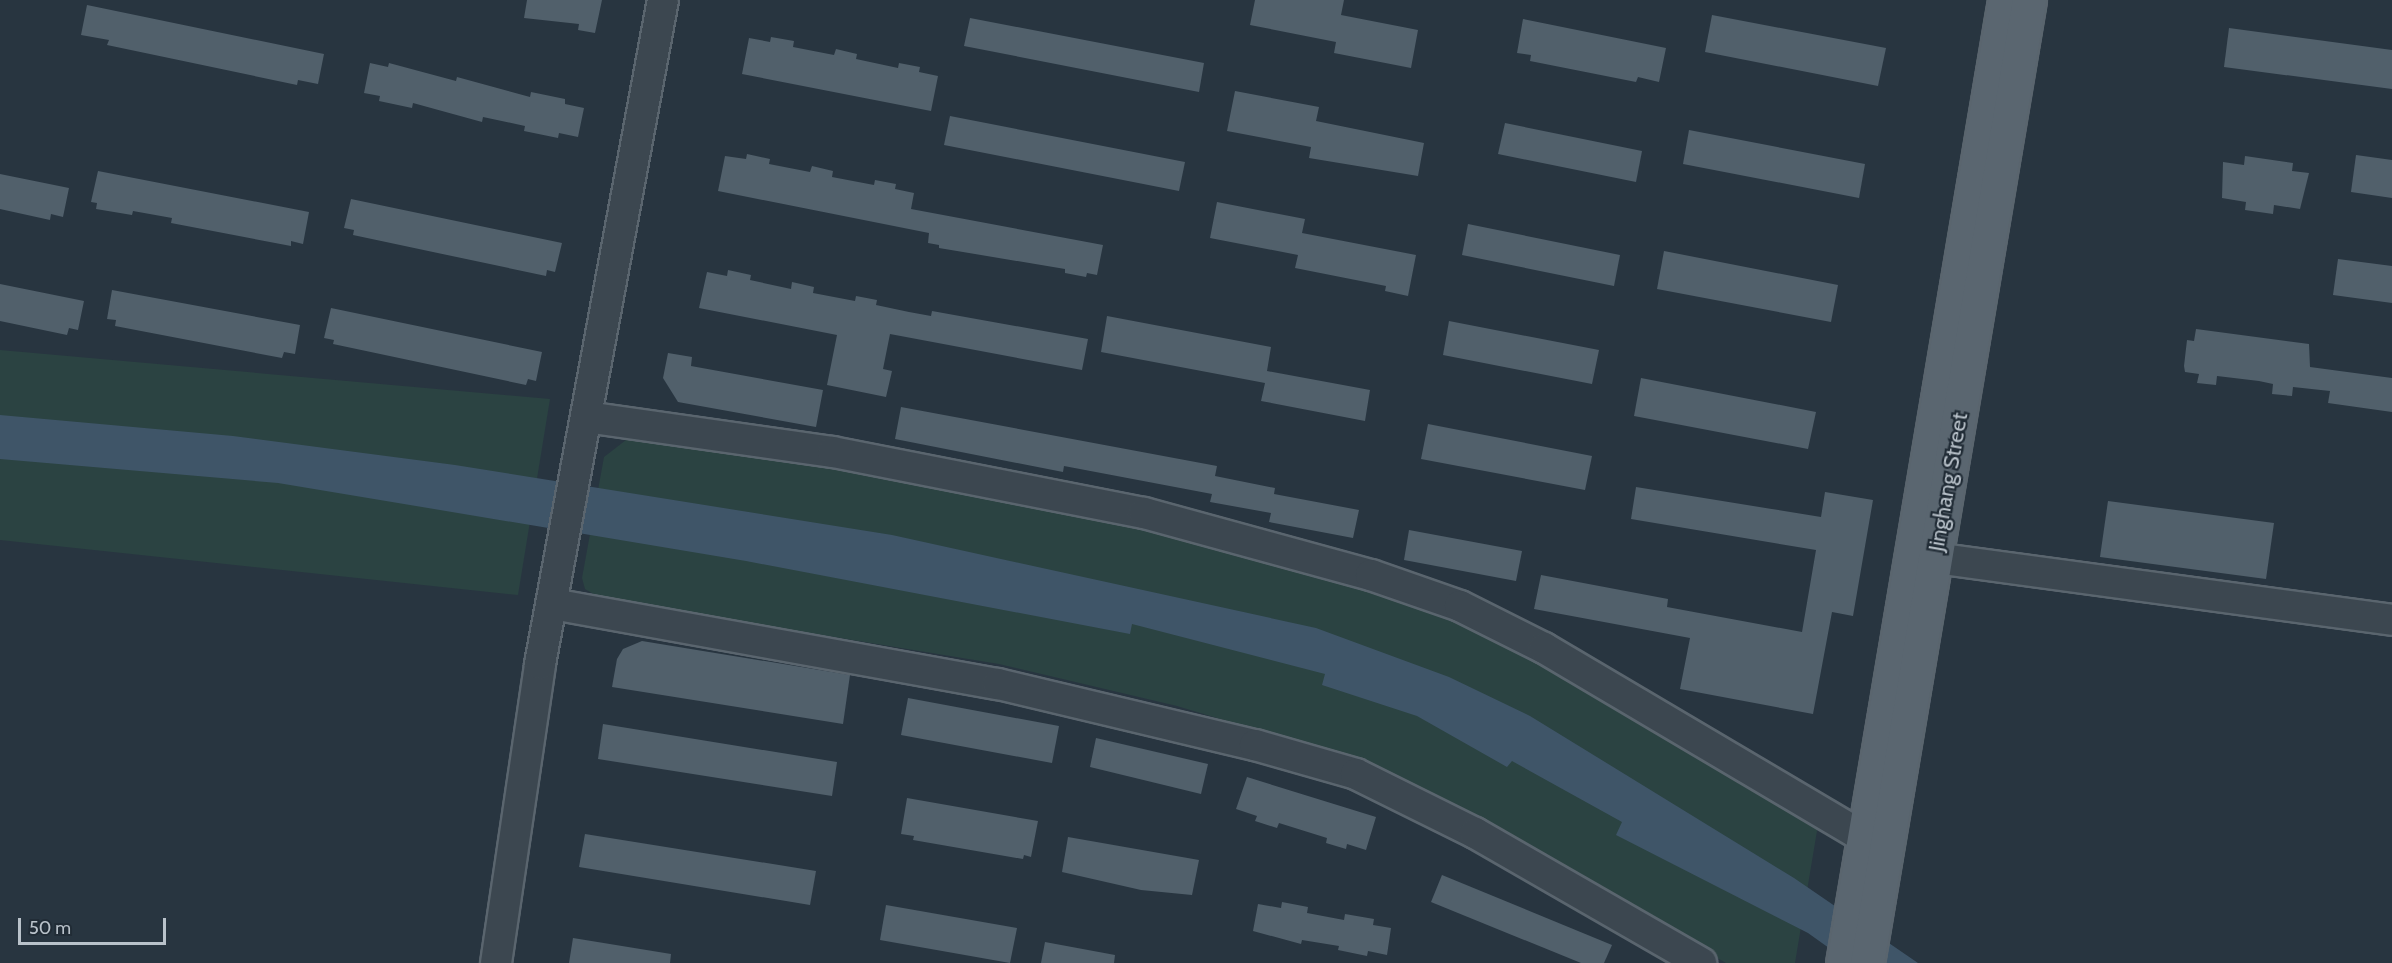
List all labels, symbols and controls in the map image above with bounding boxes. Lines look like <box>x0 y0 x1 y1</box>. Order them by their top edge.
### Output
street label: Jinghang Street <box>1923 410 1973 554</box>
scale bar <box>21 906 170 944</box>
text: 50 m <box>29 917 71 939</box>

